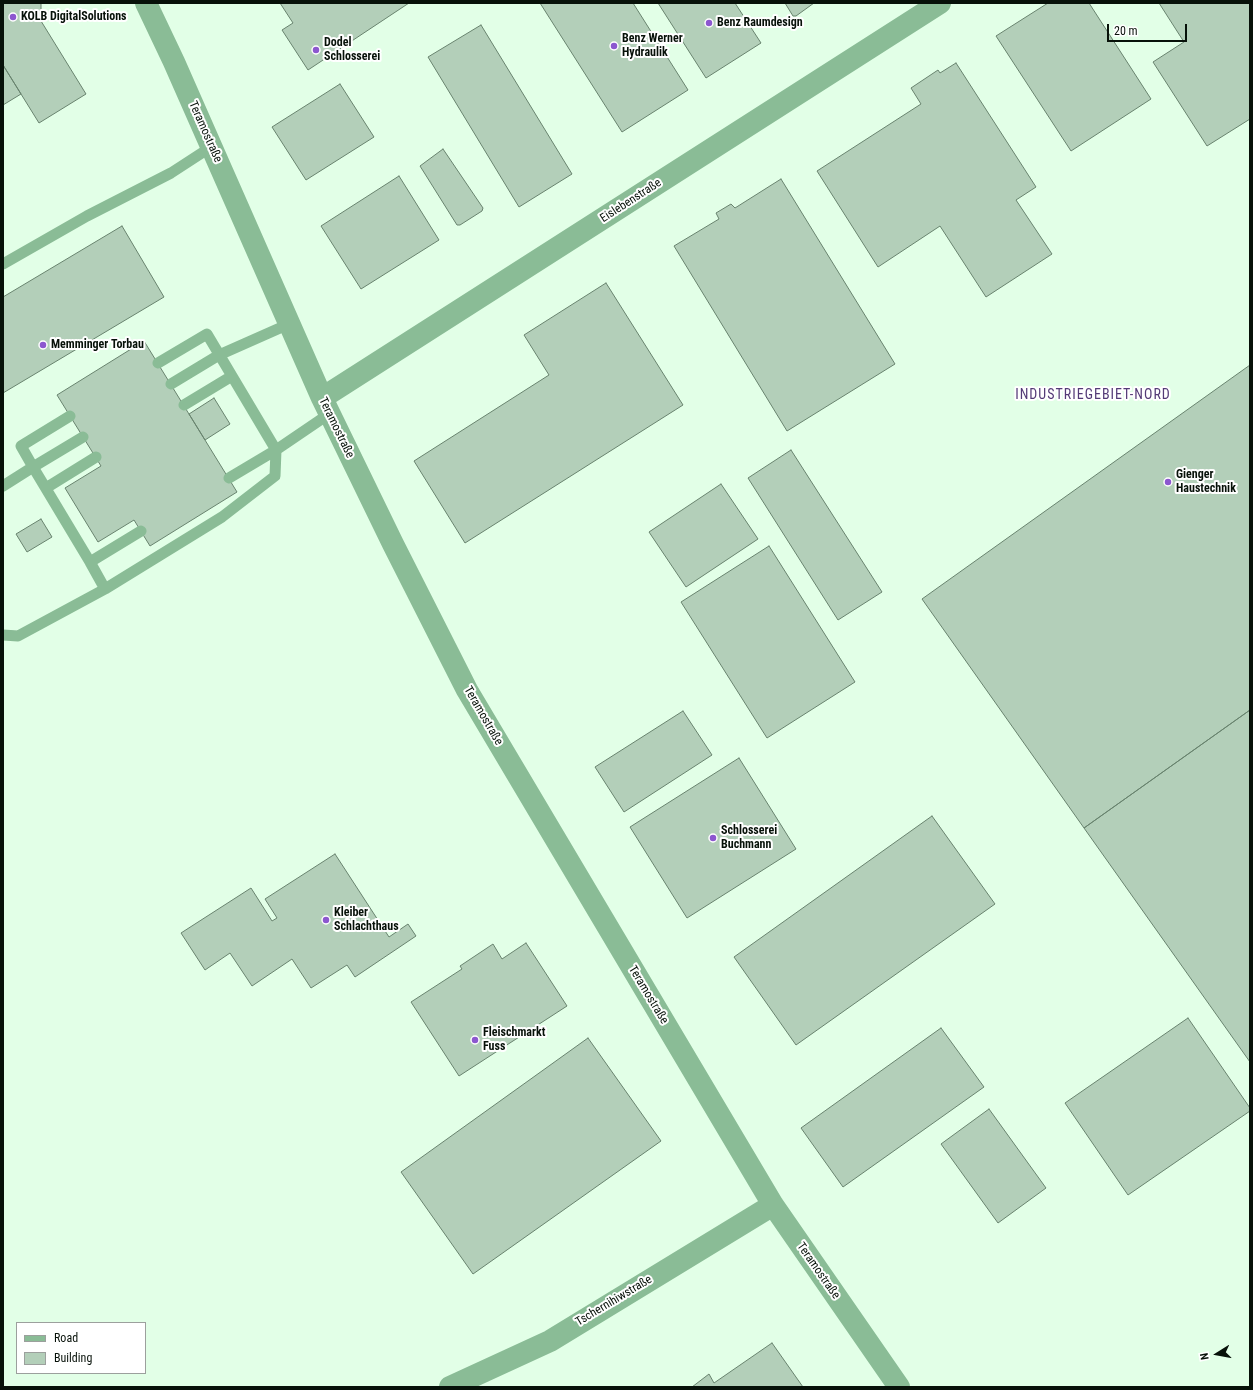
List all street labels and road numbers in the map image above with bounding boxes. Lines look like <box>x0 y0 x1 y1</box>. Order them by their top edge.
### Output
street label: Teramostraße <box>185 99 225 165</box>
street label: Eislebenstraße <box>598 176 664 226</box>
street label: Teramostraße <box>315 395 357 461</box>
street label: Teramostraße <box>460 684 506 748</box>
street label: Teramostraße <box>625 963 671 1027</box>
street label: Teramostraße <box>793 1240 843 1302</box>
street label: Tschernihiwstraße <box>573 1273 655 1329</box>

